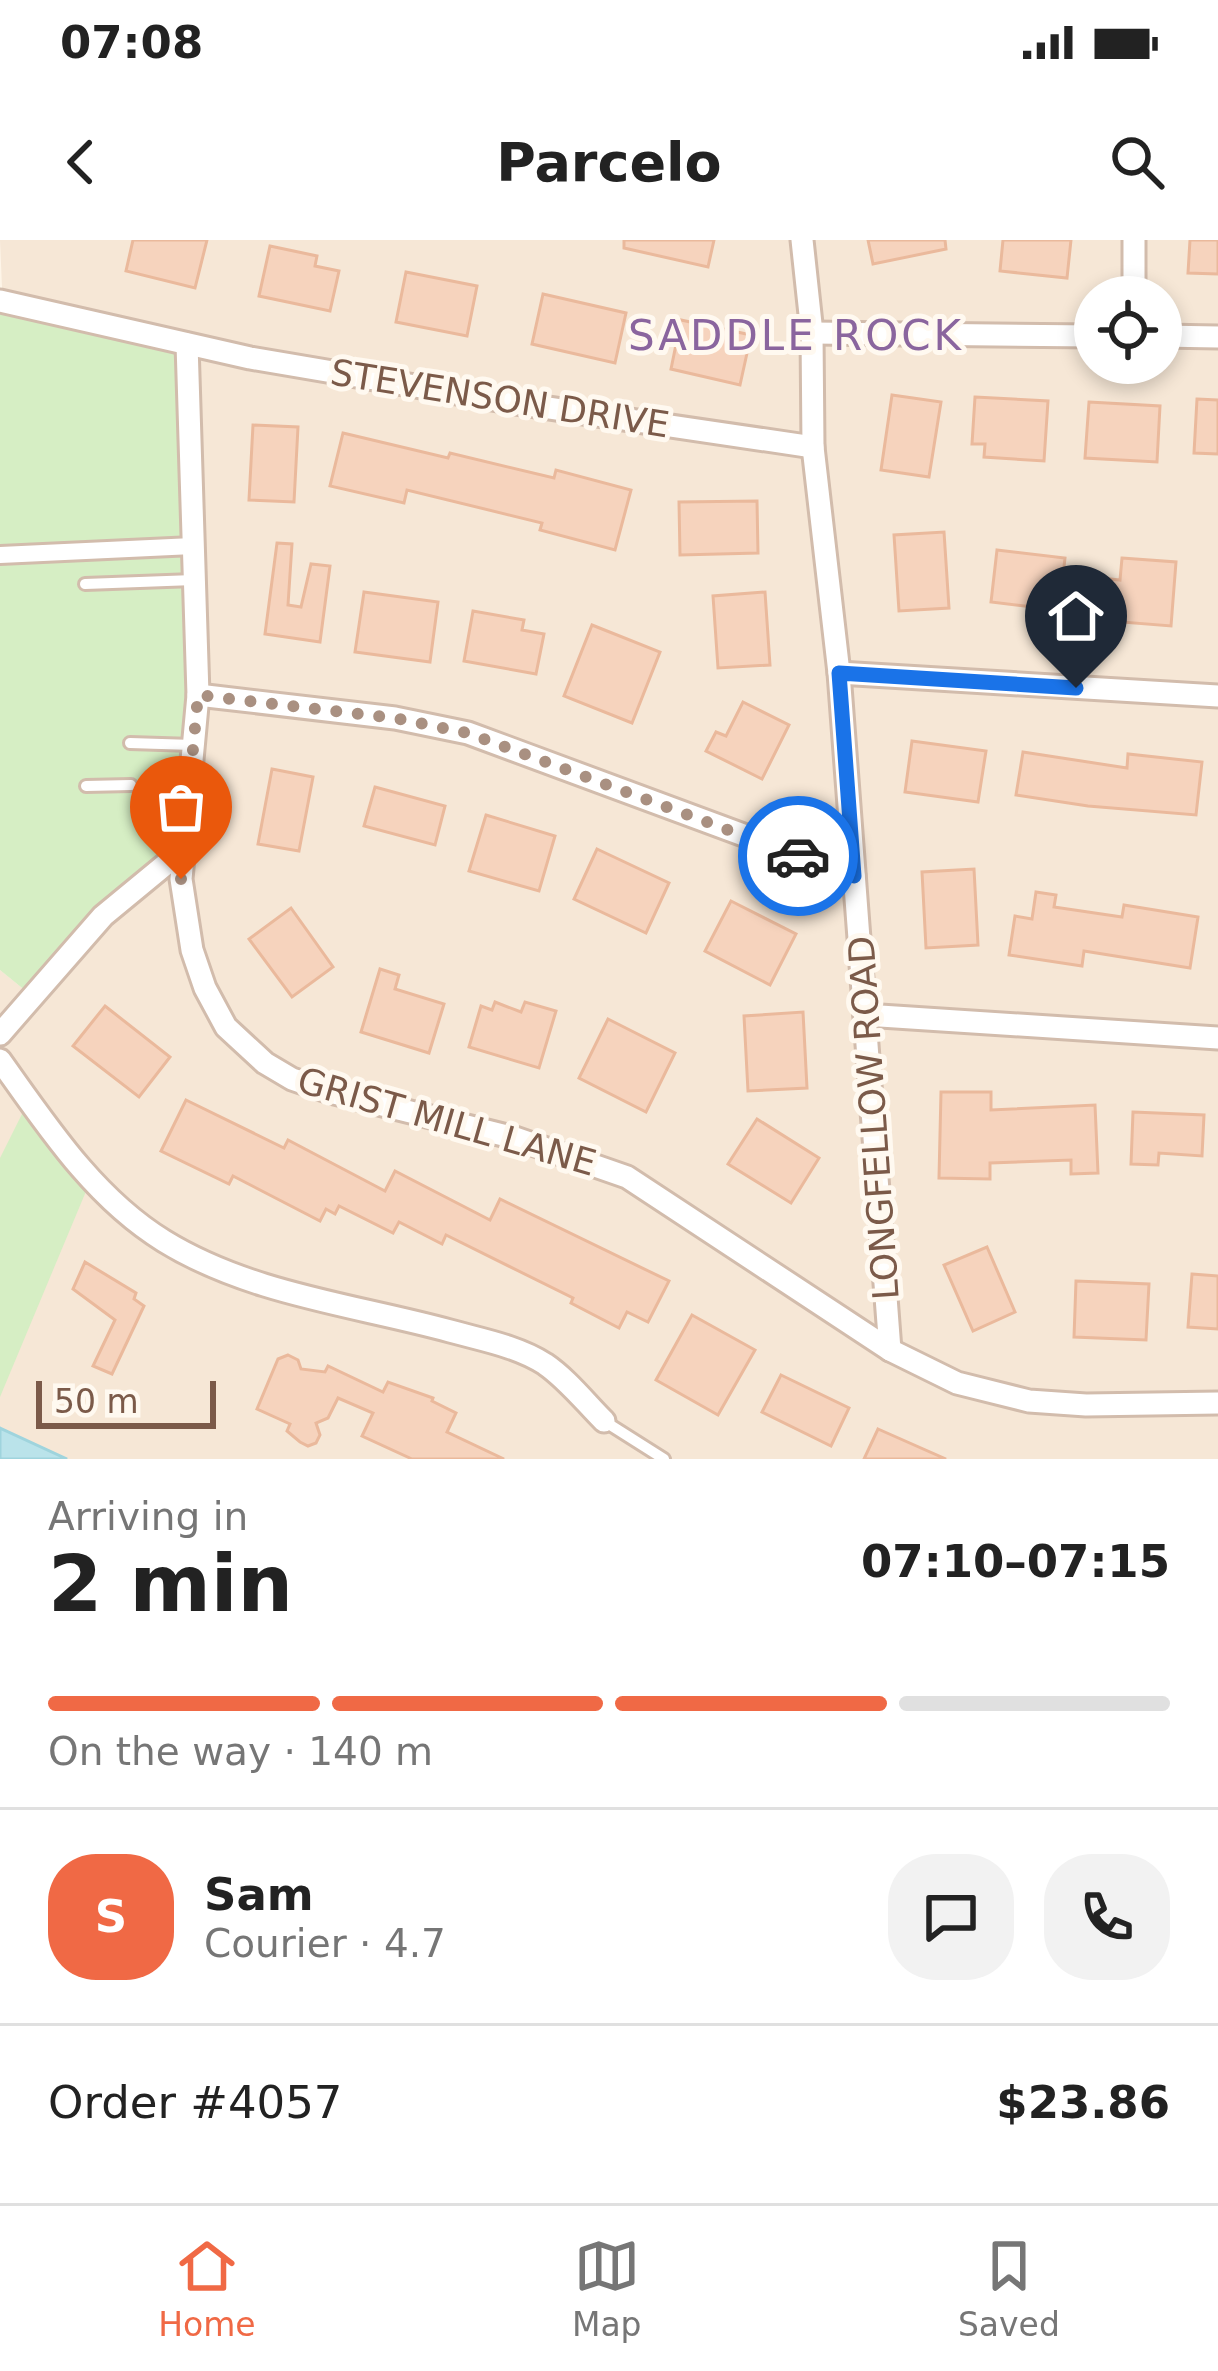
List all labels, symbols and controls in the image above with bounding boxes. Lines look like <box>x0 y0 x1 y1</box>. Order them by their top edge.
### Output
text: 07:08 <box>60 16 203 69</box>
icon: back <box>48 129 114 195</box>
icon: search <box>1104 129 1170 195</box>
text: Parcelo <box>496 131 722 194</box>
map controls <box>1074 276 1182 384</box>
button: locate <box>1074 276 1182 384</box>
district label: SADDLE ROCK <box>628 311 964 360</box>
street label: STEVENSON DRIVE <box>328 351 672 446</box>
pin <box>1025 565 1127 688</box>
icon: home <box>1043 583 1109 649</box>
pin <box>130 756 232 879</box>
icon: bag <box>148 774 214 840</box>
courier <box>738 796 858 916</box>
icon: car <box>765 823 831 889</box>
street label: LONGFELLOW ROAD <box>840 935 907 1301</box>
street label: GRIST MILL LANE <box>293 1059 601 1184</box>
scale bar <box>36 1375 216 1428</box>
text: 50 m <box>54 1382 139 1421</box>
text: Arriving in <box>48 1494 248 1539</box>
text: 07:10–07:15 <box>861 1535 1170 1588</box>
text: 2 min <box>48 1539 293 1629</box>
text: On the way · 140 m <box>48 1729 433 1774</box>
button: chat <box>888 1854 1014 1980</box>
button: phone <box>1044 1854 1170 1980</box>
text: Sam <box>204 1868 314 1921</box>
text: S <box>95 1890 127 1943</box>
text: Courier · 4.7 <box>204 1921 446 1966</box>
text: Order #4057 <box>48 2076 342 2129</box>
text: $23.86 <box>996 2076 1170 2129</box>
tab: Home <box>158 2233 256 2344</box>
tab: Map <box>572 2233 642 2344</box>
tab: Saved <box>958 2233 1060 2344</box>

